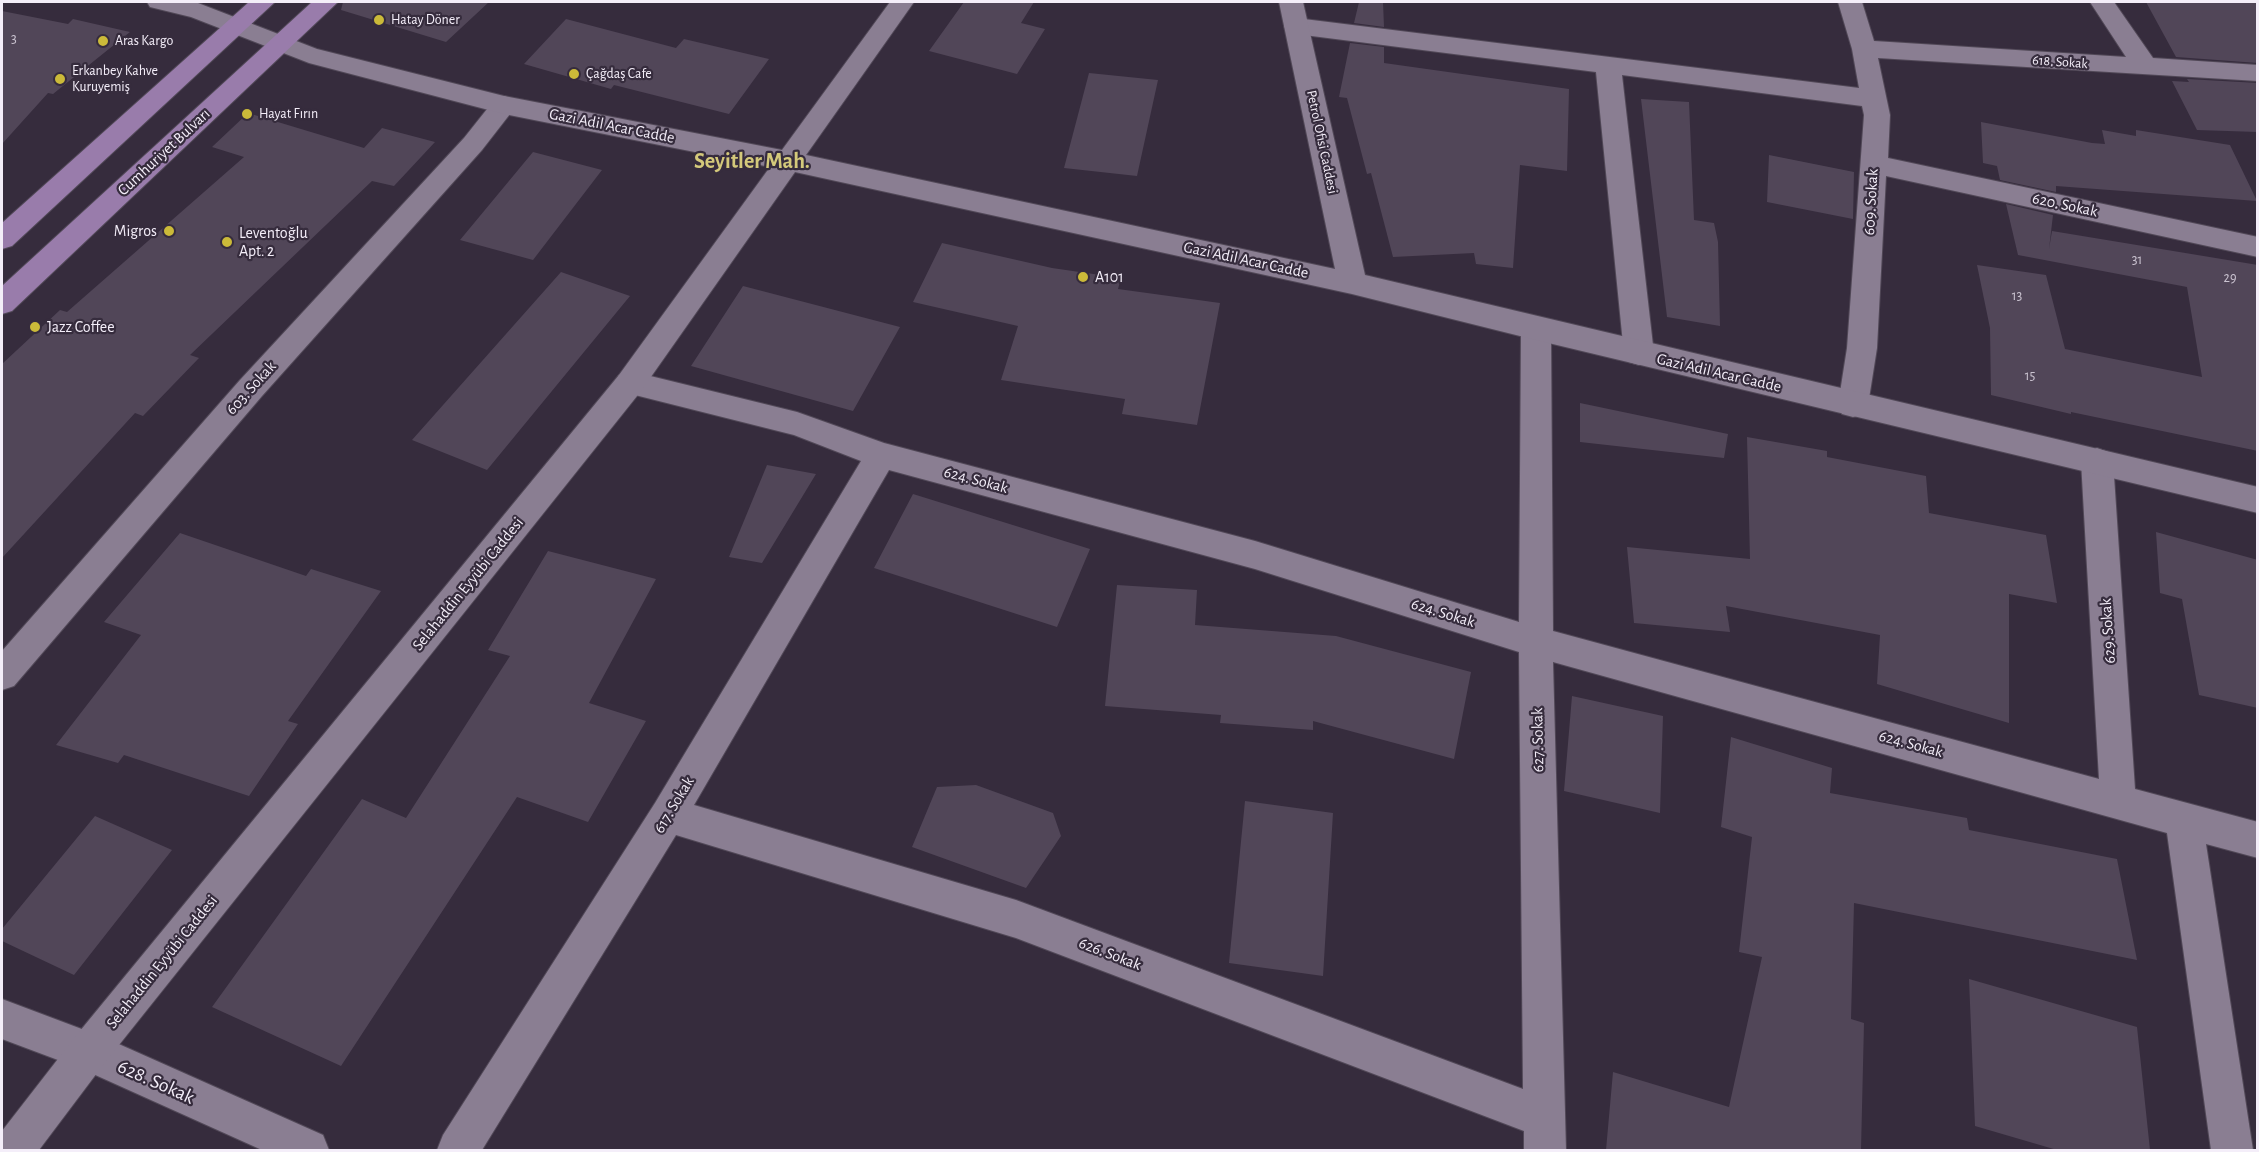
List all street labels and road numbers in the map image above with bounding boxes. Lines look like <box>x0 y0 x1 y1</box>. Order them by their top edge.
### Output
street label: 618. Sokak <box>2032 52 2088 72</box>
street label: Petrol Ofisi Caddesi <box>1303 89 1341 195</box>
street label: Cumhuriyet Bulvarı <box>114 104 214 200</box>
street label: Gazi Adil Acar Cadde <box>548 104 676 148</box>
street label: 609. Sokak <box>1860 168 1882 236</box>
street label: 620. Sokak <box>2031 189 2099 221</box>
street label: Gazi Adil Acar Cadde <box>1182 237 1310 283</box>
street label: Gazi Adil Acar Cadde <box>1655 349 1783 397</box>
street label: 603. Sokak <box>222 357 280 419</box>
street label: 624. Sokak <box>942 462 1010 498</box>
street label: Selahaddin Eyyübi Caddesi <box>408 513 528 655</box>
street label: 624. Sokak <box>1409 594 1477 632</box>
street label: 629. Sokak <box>2096 598 2120 664</box>
street label: 627. Sokak <box>1528 708 1548 772</box>
street label: 624. Sokak <box>1877 726 1945 762</box>
street label: 617. Sokak <box>650 773 698 837</box>
street label: Selahaddin Eyyübi Caddesi <box>102 891 222 1033</box>
street label: 626. Sokak <box>1076 933 1144 975</box>
street label: 628. Sokak <box>114 1054 198 1110</box>

